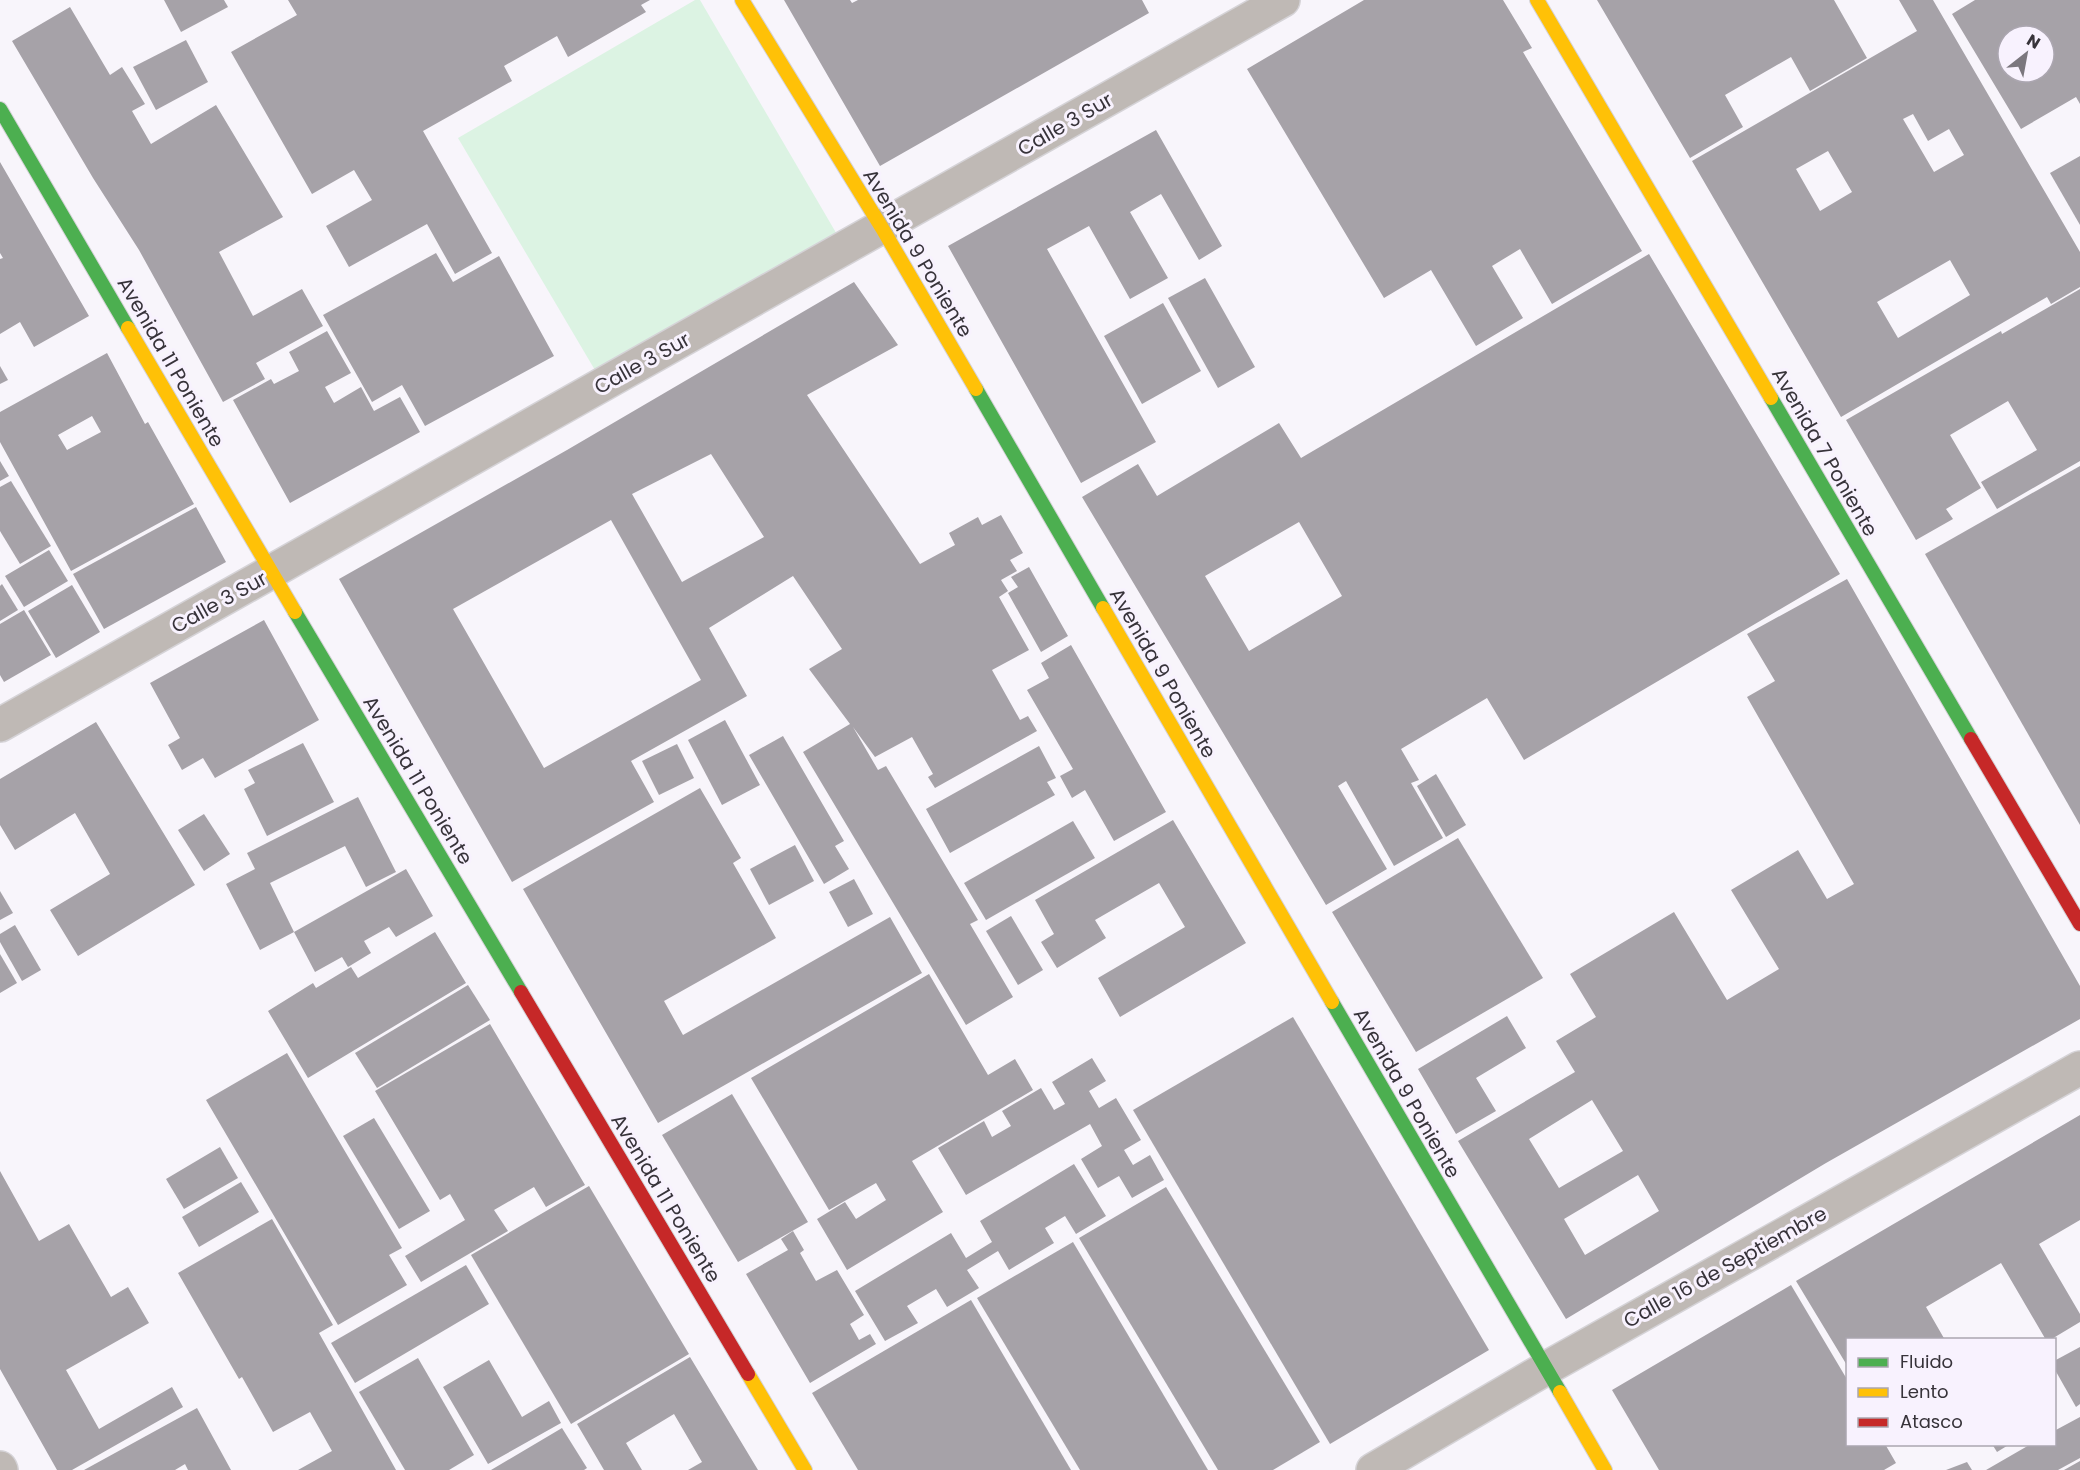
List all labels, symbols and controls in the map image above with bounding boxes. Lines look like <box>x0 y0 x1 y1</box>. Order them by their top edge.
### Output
north arrow <box>1996 24 2056 84</box>
text: N <box>2022 29 2045 55</box>
street label: Calle 3 Sur <box>1012 85 1118 163</box>
street label: Avenida 9 Poniente <box>857 163 979 343</box>
street label: Avenida 11 Poniente <box>111 272 231 452</box>
street label: Calle 3 Sur <box>589 325 695 401</box>
street label: Avenida 7 Poniente <box>1765 363 1885 541</box>
street label: Calle 3 Sur <box>166 564 272 640</box>
street label: Avenida 9 Poniente <box>1103 583 1223 763</box>
street label: Avenida 11 Poniente <box>356 690 480 870</box>
street label: Avenida 9 Poniente <box>1347 1003 1467 1183</box>
street label: Avenida 11 Poniente <box>604 1108 728 1288</box>
street label: Calle 16 de Septiembre <box>1618 1199 1832 1335</box>
legend <box>1846 1338 2056 1446</box>
text: Fluido <box>1900 1349 1953 1374</box>
text: Lento <box>1900 1379 1949 1404</box>
text: Atasco <box>1900 1409 1963 1434</box>

